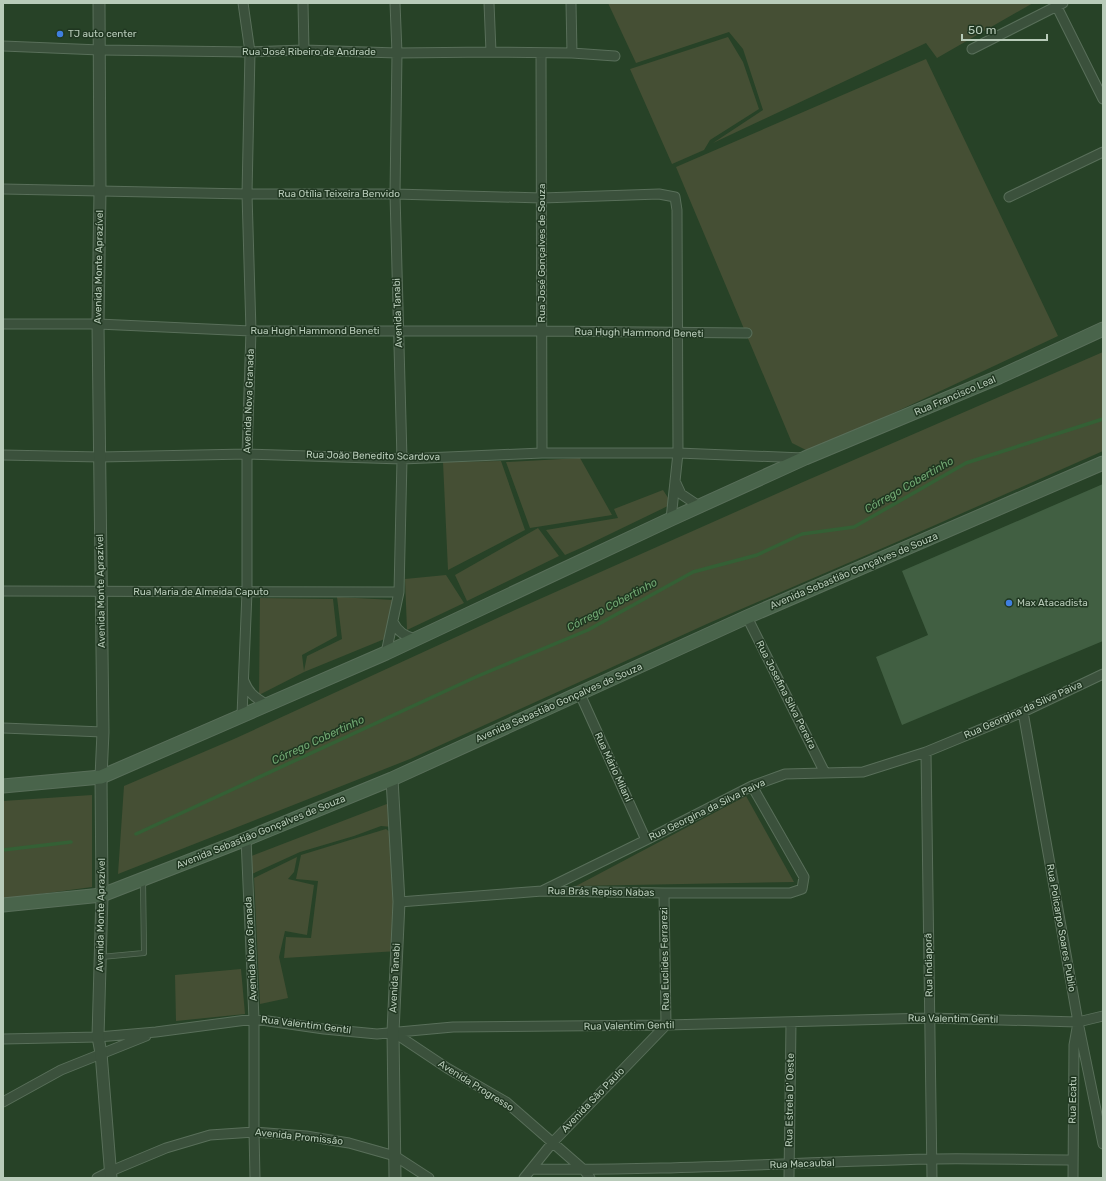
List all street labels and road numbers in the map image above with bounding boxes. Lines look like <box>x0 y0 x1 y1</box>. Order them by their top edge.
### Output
street label: Rua José Ribeiro de Andrade <box>242 46 376 58</box>
street label: Rua José Gonçalves de Souza <box>536 184 548 322</box>
street label: Rua Otília Teixeira Benvido <box>278 188 400 200</box>
street label: Avenida Monte Aprazível <box>92 210 106 324</box>
street label: Avenida Tanabi <box>391 278 405 348</box>
street label: Rua Hugh Hammond Beneti <box>250 325 380 337</box>
street label: Rua Hugh Hammond Beneti <box>574 326 704 340</box>
street label: Avenida Nova Granada <box>241 348 257 454</box>
street label: Rua Francisco Leal <box>912 373 998 419</box>
street label: Rua João Benedito Scardova <box>306 449 440 463</box>
street label: Avenida Sebastião Gonçalves de Souza <box>768 530 940 612</box>
street label: Avenida Monte Aprazível <box>94 534 108 648</box>
street label: Rua Maria de Almeida Caputo <box>133 586 269 598</box>
street label: Rua Josefina Silva Pereira <box>753 639 819 751</box>
street label: Avenida Sebastião Gonçalves de Souza <box>474 661 644 745</box>
street label: Rua Georgina da Silva Paiva <box>962 678 1084 742</box>
street label: Rua Mário Milani <box>592 730 634 804</box>
street label: Rua Georgina da Silva Paiva <box>647 777 767 843</box>
street label: Avenida Sebastião Gonçalves de Souza <box>175 792 347 872</box>
street label: Avenida Monte Aprazível <box>94 858 108 972</box>
street label: Rua Policarpo Soares Publio <box>1044 863 1078 993</box>
street label: Rua Brás Repiso Nabas <box>547 885 655 899</box>
street label: Avenida Nova Granada <box>242 896 260 1002</box>
street label: Rua Euclides Ferrarezi <box>658 907 672 1011</box>
street label: Rua Indiaporã <box>922 933 936 997</box>
street label: Avenida Tanabi <box>387 943 403 1013</box>
street label: Rua Valentim Gentil <box>908 1012 998 1026</box>
street label: Rua Valentim Gentil <box>260 1014 352 1036</box>
street label: Rua Valentim Gentil <box>584 1019 674 1033</box>
street label: Rua Estrela D' Oeste <box>783 1053 797 1147</box>
street label: Avenida Progresso <box>436 1058 516 1114</box>
street label: Avenida São Paulo <box>559 1065 627 1135</box>
street label: Rua Ecatu <box>1067 1076 1079 1124</box>
street label: Avenida Promissão <box>254 1126 344 1148</box>
street label: Rua Macaubal <box>769 1157 835 1171</box>

